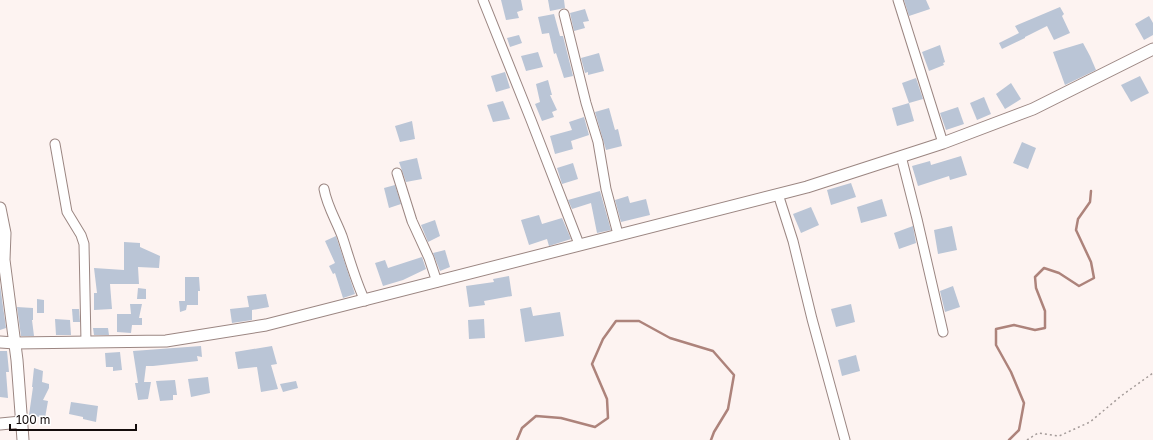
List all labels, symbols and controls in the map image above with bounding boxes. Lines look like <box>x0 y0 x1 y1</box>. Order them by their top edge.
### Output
scale bar <box>10 406 136 432</box>
text: 100 m <box>16 412 50 427</box>

